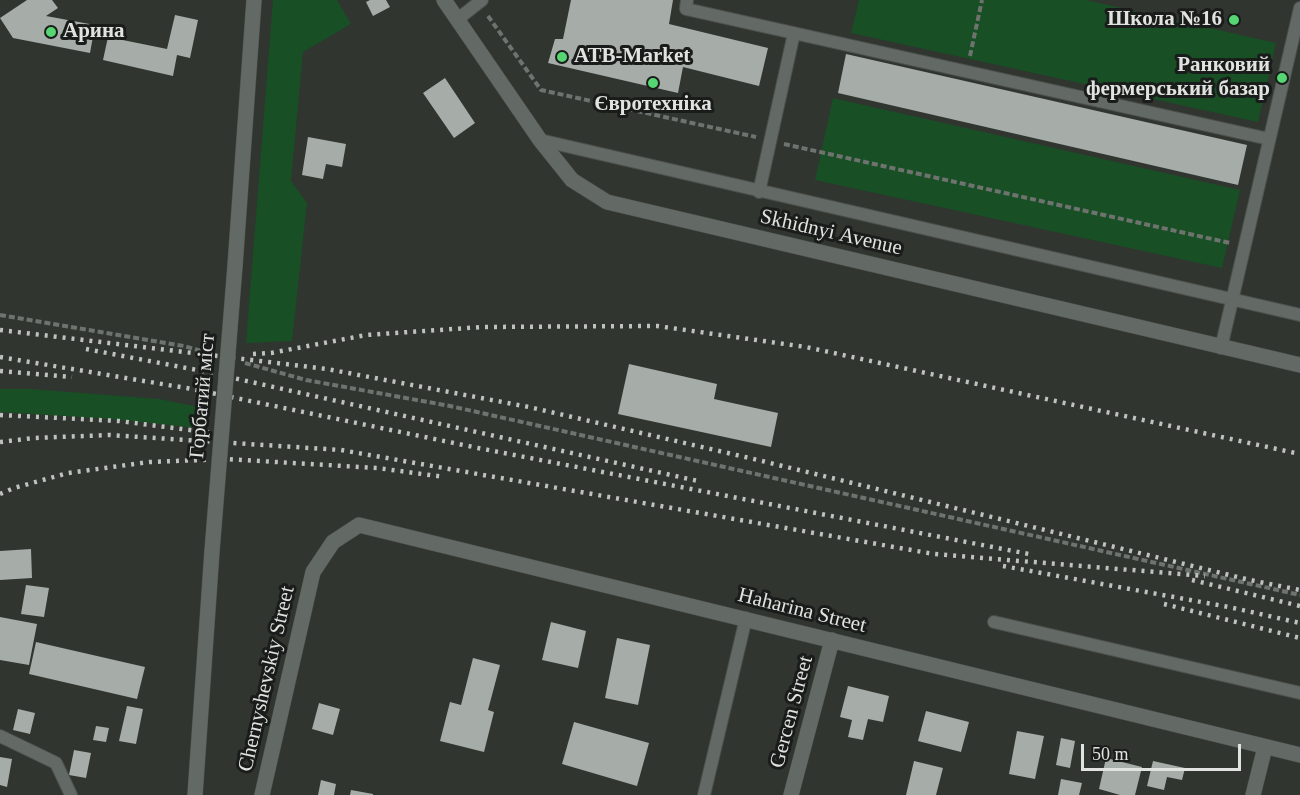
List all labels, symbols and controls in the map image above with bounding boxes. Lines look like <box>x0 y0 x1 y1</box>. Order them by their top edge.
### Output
place label: Школа №16 <box>1107 7 1222 33</box>
marker: Школа №16 <box>1227 13 1241 27</box>
place label: Арина <box>63 19 125 45</box>
marker: Арина <box>44 25 58 39</box>
place label: ATB-Market <box>574 44 690 70</box>
marker: ATB-Market <box>555 50 569 64</box>
place label: Ранковий фермерський базар <box>1086 53 1270 103</box>
marker: Ранковий фермерський базар <box>1275 71 1289 85</box>
marker: Євротехніка <box>646 76 660 90</box>
place label: Євротехніка <box>594 92 712 118</box>
street label: Skhidnyi Avenue <box>758 204 904 262</box>
street label: Горбатий міст <box>185 332 221 460</box>
street label: Haharina Street <box>735 583 869 639</box>
street label: Chernyshevskiy Street <box>233 584 301 774</box>
street label: Gercen Street <box>765 653 819 771</box>
scale bar <box>1084 732 1244 770</box>
text: 50 m <box>1092 744 1129 764</box>

